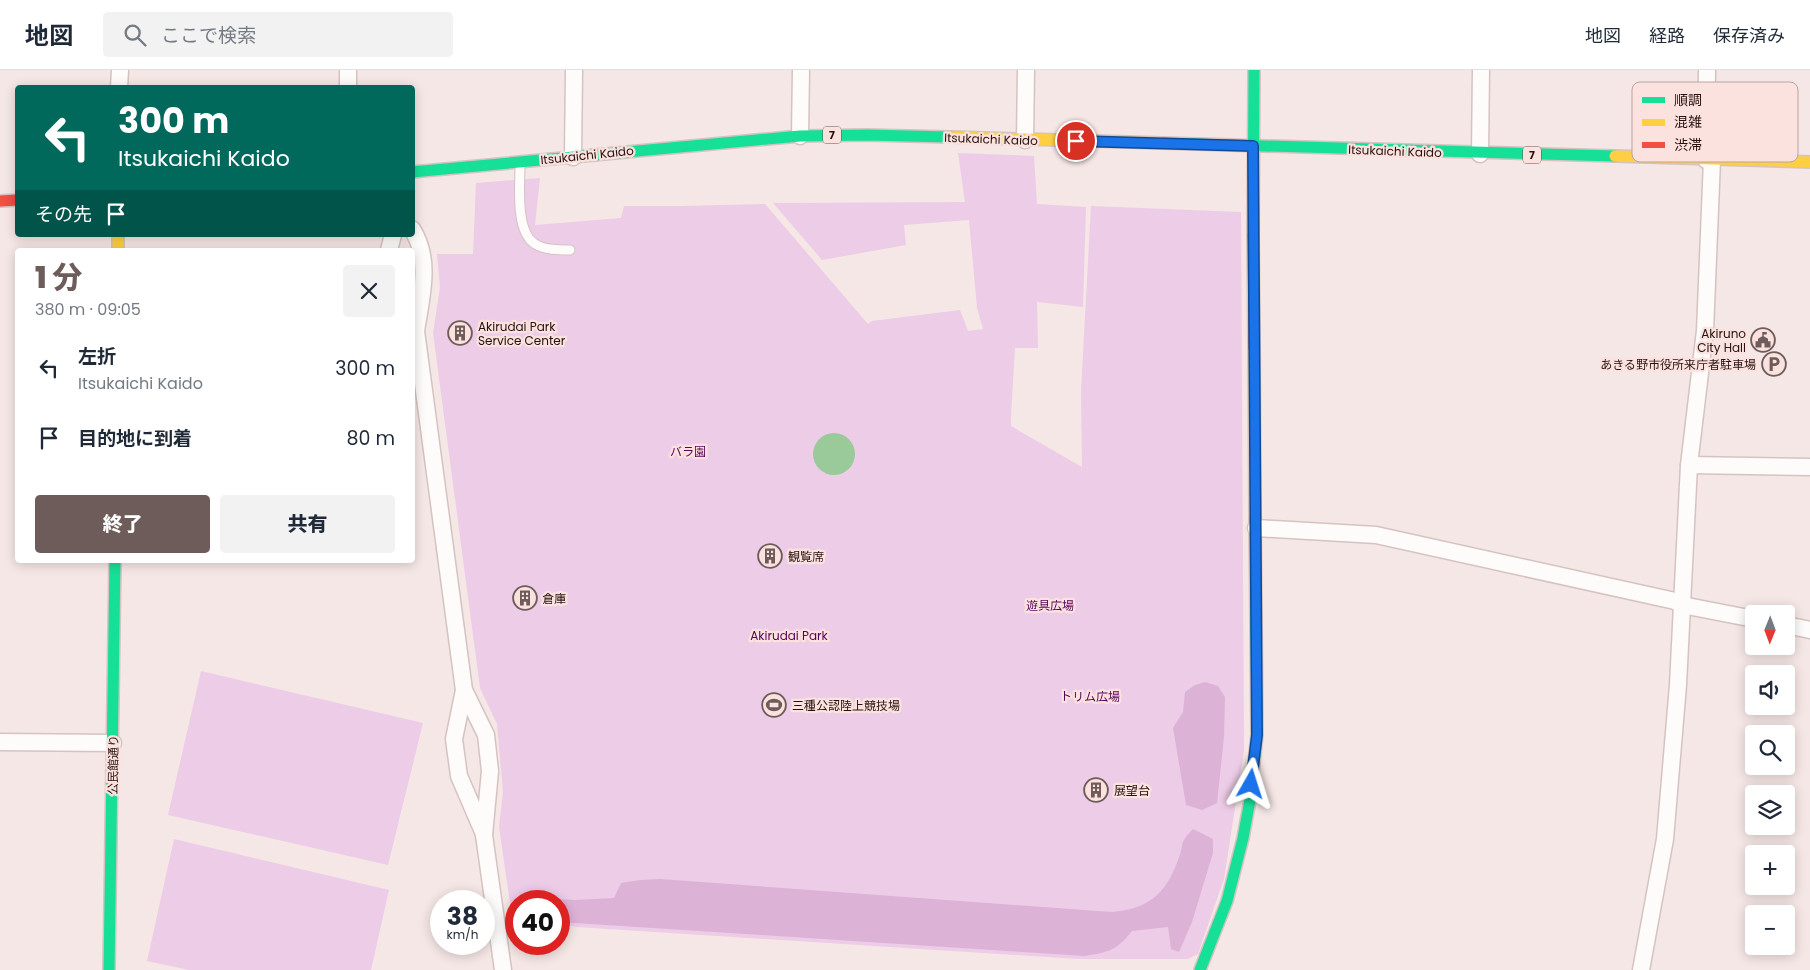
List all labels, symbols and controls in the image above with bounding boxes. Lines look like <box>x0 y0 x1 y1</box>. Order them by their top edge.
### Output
search box <box>103 12 453 57</box>
text: 地図 <box>25 19 73 52</box>
icon: search <box>121 21 149 49</box>
text: ここで検索 <box>161 22 256 49</box>
text: 地図 <box>1585 23 1621 48</box>
text: 経路 <box>1649 23 1685 48</box>
text: 保存済み <box>1713 23 1785 48</box>
legend <box>1632 82 1798 162</box>
text: 順調 <box>1674 90 1702 110</box>
text: 300 m <box>118 96 229 145</box>
icon: left <box>35 105 100 170</box>
text: 混雑 <box>1674 112 1702 132</box>
pin <box>1055 120 1097 162</box>
road number: 7 <box>823 126 841 144</box>
icon: arrive <box>1062 127 1090 155</box>
street label: Itsukaichi Kaido <box>944 129 1038 149</box>
text: 渋滞 <box>1674 135 1702 155</box>
street label: Itsukaichi Kaido <box>1348 141 1442 161</box>
street label: Itsukaichi Kaido <box>540 142 635 168</box>
text: Itsukaichi Kaido <box>118 143 290 174</box>
road number: 7 <box>1523 146 1541 164</box>
icon: arrive <box>102 200 130 228</box>
text: その先 <box>35 201 92 228</box>
text: 1 分 <box>35 256 82 299</box>
button: close <box>343 265 395 317</box>
text: 380 m · 09:05 <box>35 298 141 321</box>
place label: Akirudai Park Service Center <box>478 318 566 349</box>
building icon: Akirudai Park Service Center <box>447 320 473 346</box>
place label: Akiruno City Hall <box>1697 325 1746 356</box>
public building icon: Akiruno City Hall <box>1750 327 1776 353</box>
text: 左折 <box>78 343 116 370</box>
parking icon: あきる野市役所来庁者駐車場 <box>1761 351 1787 377</box>
icon: left <box>35 354 63 382</box>
text: 300 m <box>335 355 395 382</box>
place label: あきる野市役所来庁者駐車場 <box>1600 356 1756 373</box>
text: Itsukaichi Kaido <box>78 372 203 395</box>
icon: arrive <box>35 424 63 452</box>
text: 目的地に到着 <box>78 425 192 452</box>
text: 80 m <box>346 425 395 452</box>
park label: バラ園 <box>670 443 706 460</box>
button: 終了 <box>35 495 210 553</box>
button: 共有 <box>220 495 395 553</box>
building icon: 観覧席 <box>757 543 783 569</box>
place label: 観覧席 <box>788 548 824 565</box>
building icon: 倉庫 <box>512 585 538 611</box>
place label: 倉庫 <box>542 590 566 607</box>
park label: 遊具広場 <box>1026 597 1074 614</box>
north arrow <box>1745 605 1795 655</box>
map controls <box>1745 605 1795 955</box>
park label: Akirudai Park <box>750 627 829 644</box>
button: sound <box>1745 665 1795 715</box>
park label: トリム広場 <box>1060 688 1120 705</box>
sports icon: 三種公認陸上競技場 <box>761 692 787 718</box>
place label: 三種公認陸上競技場 <box>792 697 900 714</box>
button: search <box>1745 725 1795 775</box>
street label: 公民館通り <box>104 735 122 795</box>
position arrow <box>1224 757 1276 809</box>
building icon: 展望台 <box>1083 777 1109 803</box>
place label: 展望台 <box>1114 782 1150 799</box>
button: layers <box>1745 785 1795 835</box>
button: + <box>1745 845 1795 895</box>
speed limit sign: 40 <box>505 890 570 955</box>
text: 38 <box>447 899 478 934</box>
button: − <box>1745 905 1795 955</box>
text: km/h <box>447 926 478 943</box>

